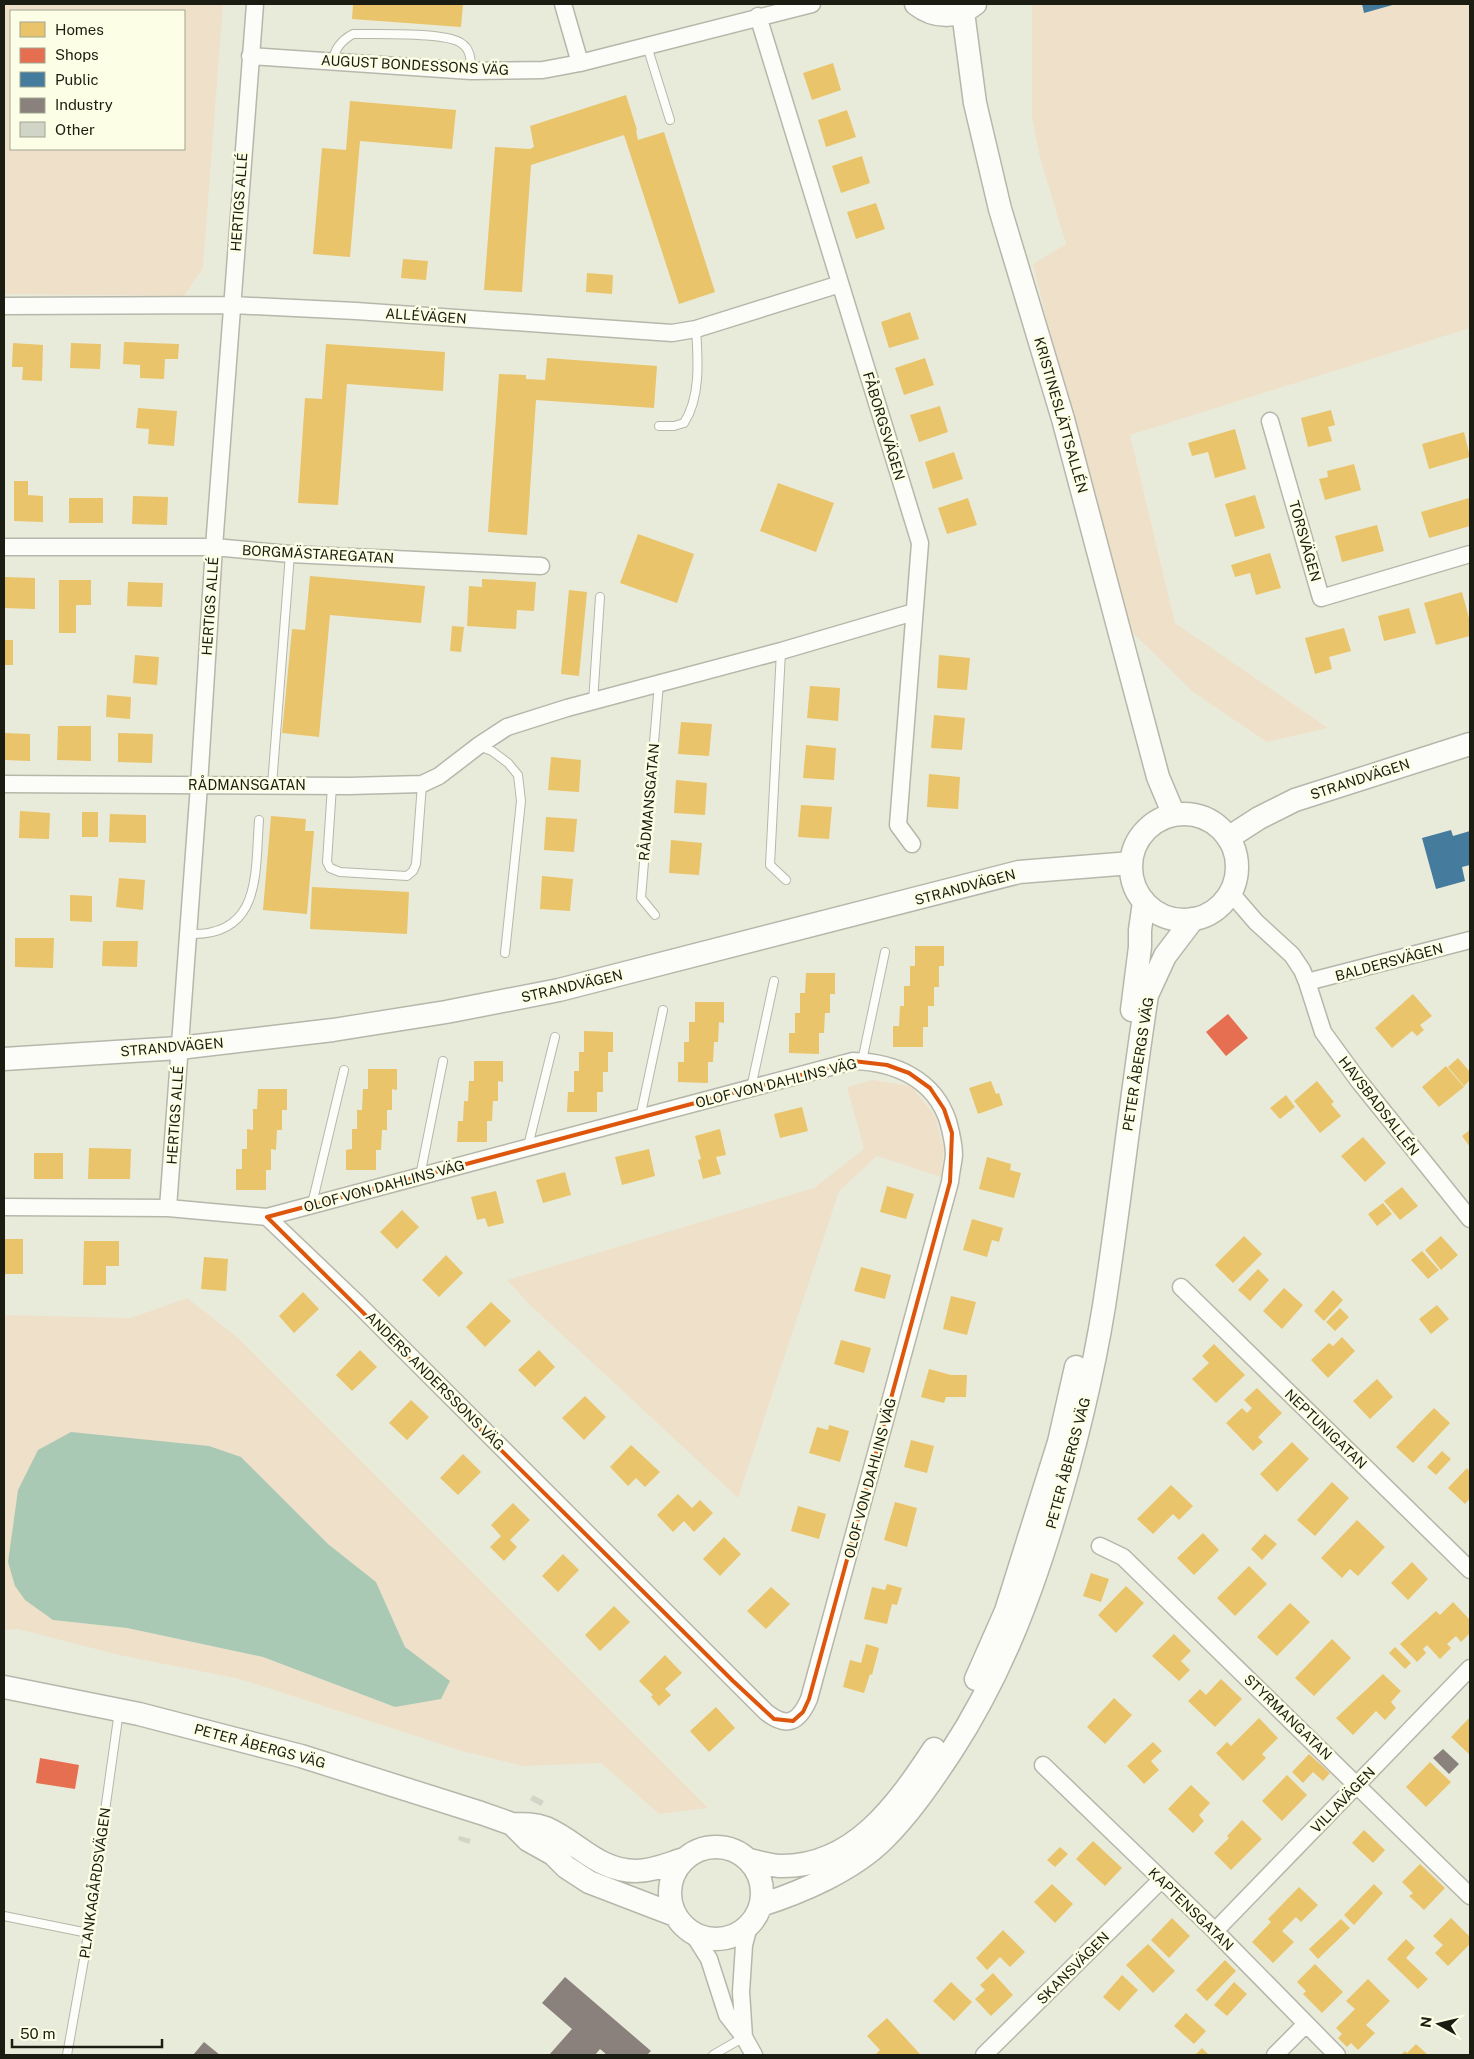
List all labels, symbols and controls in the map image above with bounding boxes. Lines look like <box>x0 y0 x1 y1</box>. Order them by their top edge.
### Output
legend <box>10 10 185 150</box>
text: Homes <box>55 21 104 38</box>
text: Shops <box>55 46 99 63</box>
street label: AUGUST BONDESSONS VÄG <box>321 50 510 78</box>
text: Public <box>55 71 99 88</box>
text: Industry <box>55 96 113 113</box>
text: Other <box>55 121 95 138</box>
street label: HERTIGS ALLÉ <box>227 152 250 252</box>
street label: ALLÉVÄGEN <box>385 303 467 327</box>
street label: KRISTINESLÄTTSALLÉN <box>1031 335 1093 495</box>
street label: FÅBORGSVÄGEN <box>860 369 910 482</box>
street label: TORSVÄGEN <box>1286 498 1326 583</box>
street label: BORGMÄSTAREGATAN <box>242 540 395 566</box>
street label: HERTIGS ALLÉ <box>198 556 221 656</box>
street label: RÅDMANSGATAN <box>634 742 662 861</box>
street label: STRANDVÄGEN <box>1308 753 1412 803</box>
street label: RÅDMANSGATAN <box>188 775 306 793</box>
street label: STRANDVÄGEN <box>912 864 1017 908</box>
street label: BALDERSVÄGEN <box>1333 938 1445 984</box>
street label: STRANDVÄGEN <box>519 965 624 1005</box>
street label: PETER ÅBERGS VÄG <box>1118 996 1157 1132</box>
street label: STRANDVÄGEN <box>119 1033 224 1059</box>
street label: OLOF VON DAHLINS VÄG <box>693 1053 858 1111</box>
street label: HAVSBADSALLÉN <box>1335 1053 1423 1159</box>
street label: HERTIGS ALLÉ <box>163 1065 186 1165</box>
street label: OLOF VON DAHLINS VÄG <box>301 1155 466 1215</box>
street label: ANDERS ANDERSSONS VÄG <box>363 1307 509 1453</box>
street label: NEPTUNIGATAN <box>1282 1386 1370 1472</box>
street label: OLOF VON DAHLINS VÄG <box>839 1395 899 1560</box>
street label: PETER ÅBERGS VÄG <box>1041 1395 1093 1531</box>
street label: STYRMANGATAN <box>1241 1671 1335 1763</box>
street label: PETER ÅBERGS VÄG <box>192 1719 328 1771</box>
street label: VILLAVÄGEN <box>1306 1762 1378 1836</box>
street label: PLANKAGÅRDSVÄGEN <box>75 1806 114 1959</box>
street label: KAPTENSGATAN <box>1145 1864 1237 1954</box>
street label: SKANSVÄGEN <box>1032 1927 1112 2007</box>
north arrow <box>1414 1999 1464 2049</box>
scale bar <box>12 2016 162 2048</box>
text: N <box>1417 2016 1435 2029</box>
text: 50 m <box>20 2025 55 2042</box>

